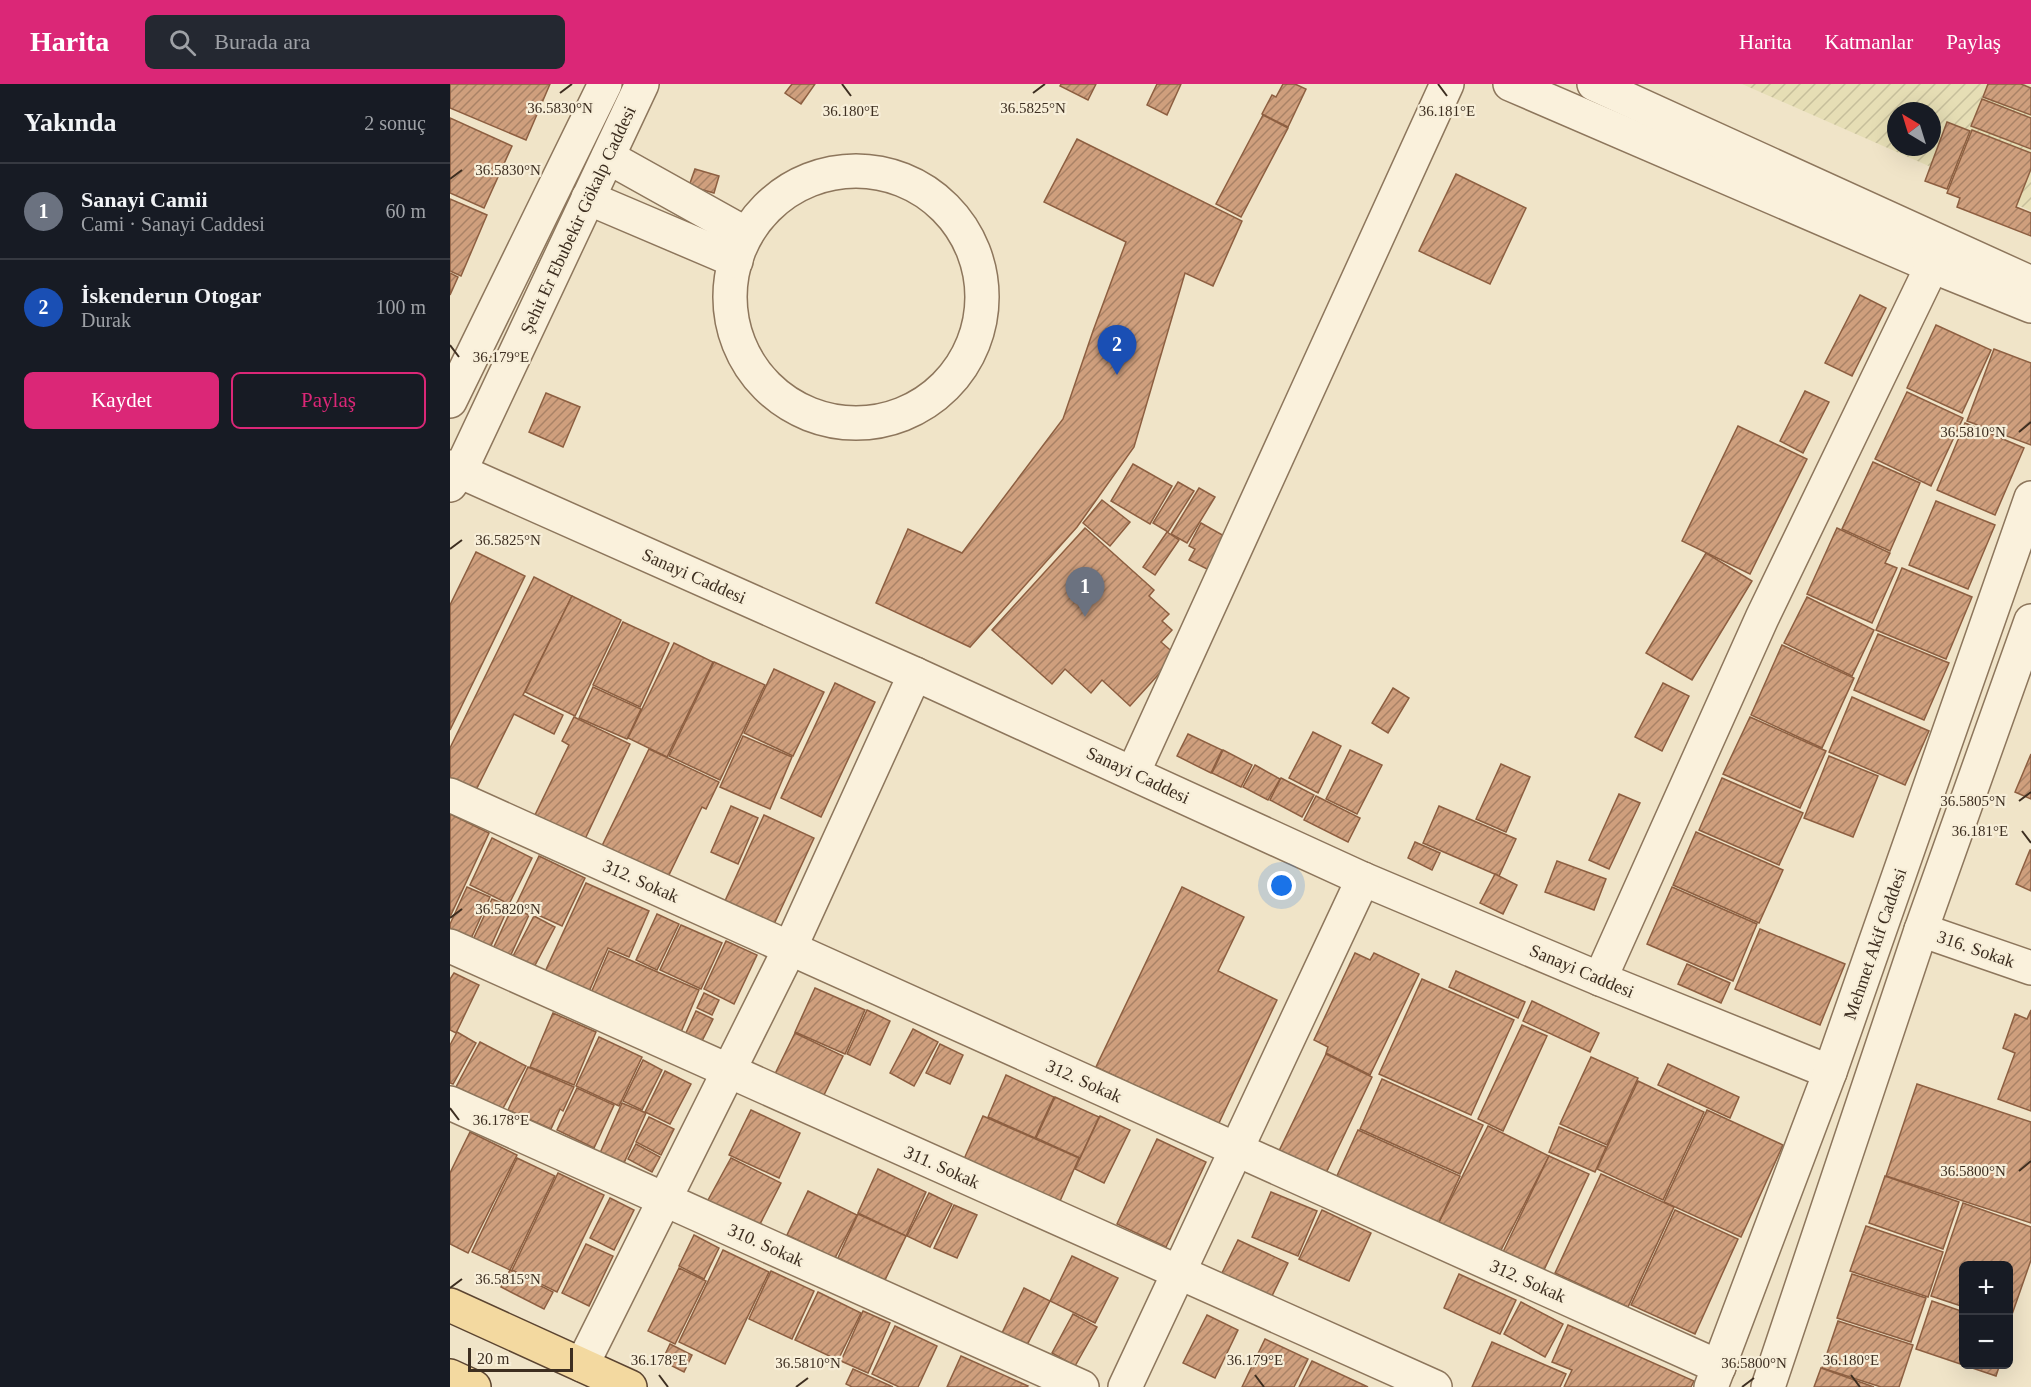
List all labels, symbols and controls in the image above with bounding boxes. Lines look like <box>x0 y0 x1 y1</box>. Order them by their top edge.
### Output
search box <box>145 15 565 69</box>
text: Harita <box>30 26 109 57</box>
icon: search <box>166 26 199 59</box>
text: Burada ara <box>214 29 310 54</box>
text: Harita <box>1739 30 1792 54</box>
text: Katmanlar <box>1825 30 1913 54</box>
text: Paylaş <box>1946 30 2001 54</box>
text: 36.5830°N <box>527 100 593 116</box>
text: 36.5825°N <box>1000 100 1066 116</box>
north arrow <box>1887 102 1941 156</box>
street label: Şehit Er Ebubekir Gökalp Caddesi <box>516 103 640 337</box>
text: 36.180°E <box>823 103 879 119</box>
text: 36.181°E <box>1419 103 1475 119</box>
text: Yakında <box>24 108 117 137</box>
text: 2 sonuç <box>364 112 426 134</box>
text: 36.5830°N <box>475 162 541 178</box>
text: Sanayi Camii <box>81 187 208 212</box>
text: 1 <box>39 200 49 222</box>
text: 60 m <box>385 200 426 222</box>
text: Cami · Sanayi Caddesi <box>81 213 265 235</box>
text: İskenderun Otogar <box>81 283 261 308</box>
text: 2 <box>39 296 49 318</box>
text: 100 m <box>375 296 426 318</box>
text: Durak <box>81 309 131 331</box>
pin: 2 <box>1098 326 1136 375</box>
text: 36.179°E <box>473 349 529 365</box>
button: Kaydet <box>24 372 219 429</box>
button: Paylaş <box>231 372 426 429</box>
text: 36.5810°N <box>1940 424 2006 440</box>
text: 36.5825°N <box>475 532 541 548</box>
street label: Sanayi Caddesi <box>639 544 749 608</box>
pin: 1 <box>1066 568 1104 617</box>
street label: Sanayi Caddesi <box>1083 742 1193 808</box>
text: 36.5805°N <box>1940 793 2006 809</box>
text: 36.181°E <box>1952 823 2008 839</box>
street label: 312. Sokak <box>600 855 682 907</box>
street label: Mehmet Akif Caddesi <box>1840 866 1910 1022</box>
your location <box>1267 871 1296 900</box>
text: 36.5820°N <box>475 901 541 917</box>
street label: 316. Sokak <box>1934 926 2018 972</box>
street label: Sanayi Caddesi <box>1527 940 1637 1002</box>
street label: 312. Sokak <box>1043 1055 1125 1107</box>
text: 36.178°E <box>473 1112 529 1128</box>
street label: 311. Sokak <box>901 1142 983 1192</box>
text: 36.5800°N <box>1940 1163 2006 1179</box>
street label: 310. Sokak <box>725 1219 807 1271</box>
street label: 312. Sokak <box>1487 1255 1569 1307</box>
map controls <box>1959 1261 2013 1369</box>
button: + <box>1959 1261 2013 1315</box>
text: 36.5815°N <box>475 1271 541 1287</box>
button: − <box>1959 1315 2013 1369</box>
scale bar <box>468 1345 573 1372</box>
text: 20 m <box>477 1350 509 1367</box>
text: 36.178°E <box>631 1352 687 1368</box>
text: 36.179°E <box>1227 1352 1283 1368</box>
text: 36.180°E <box>1823 1352 1879 1368</box>
text: 36.5810°N <box>775 1355 841 1371</box>
text: 36.5800°N <box>1721 1355 1787 1371</box>

